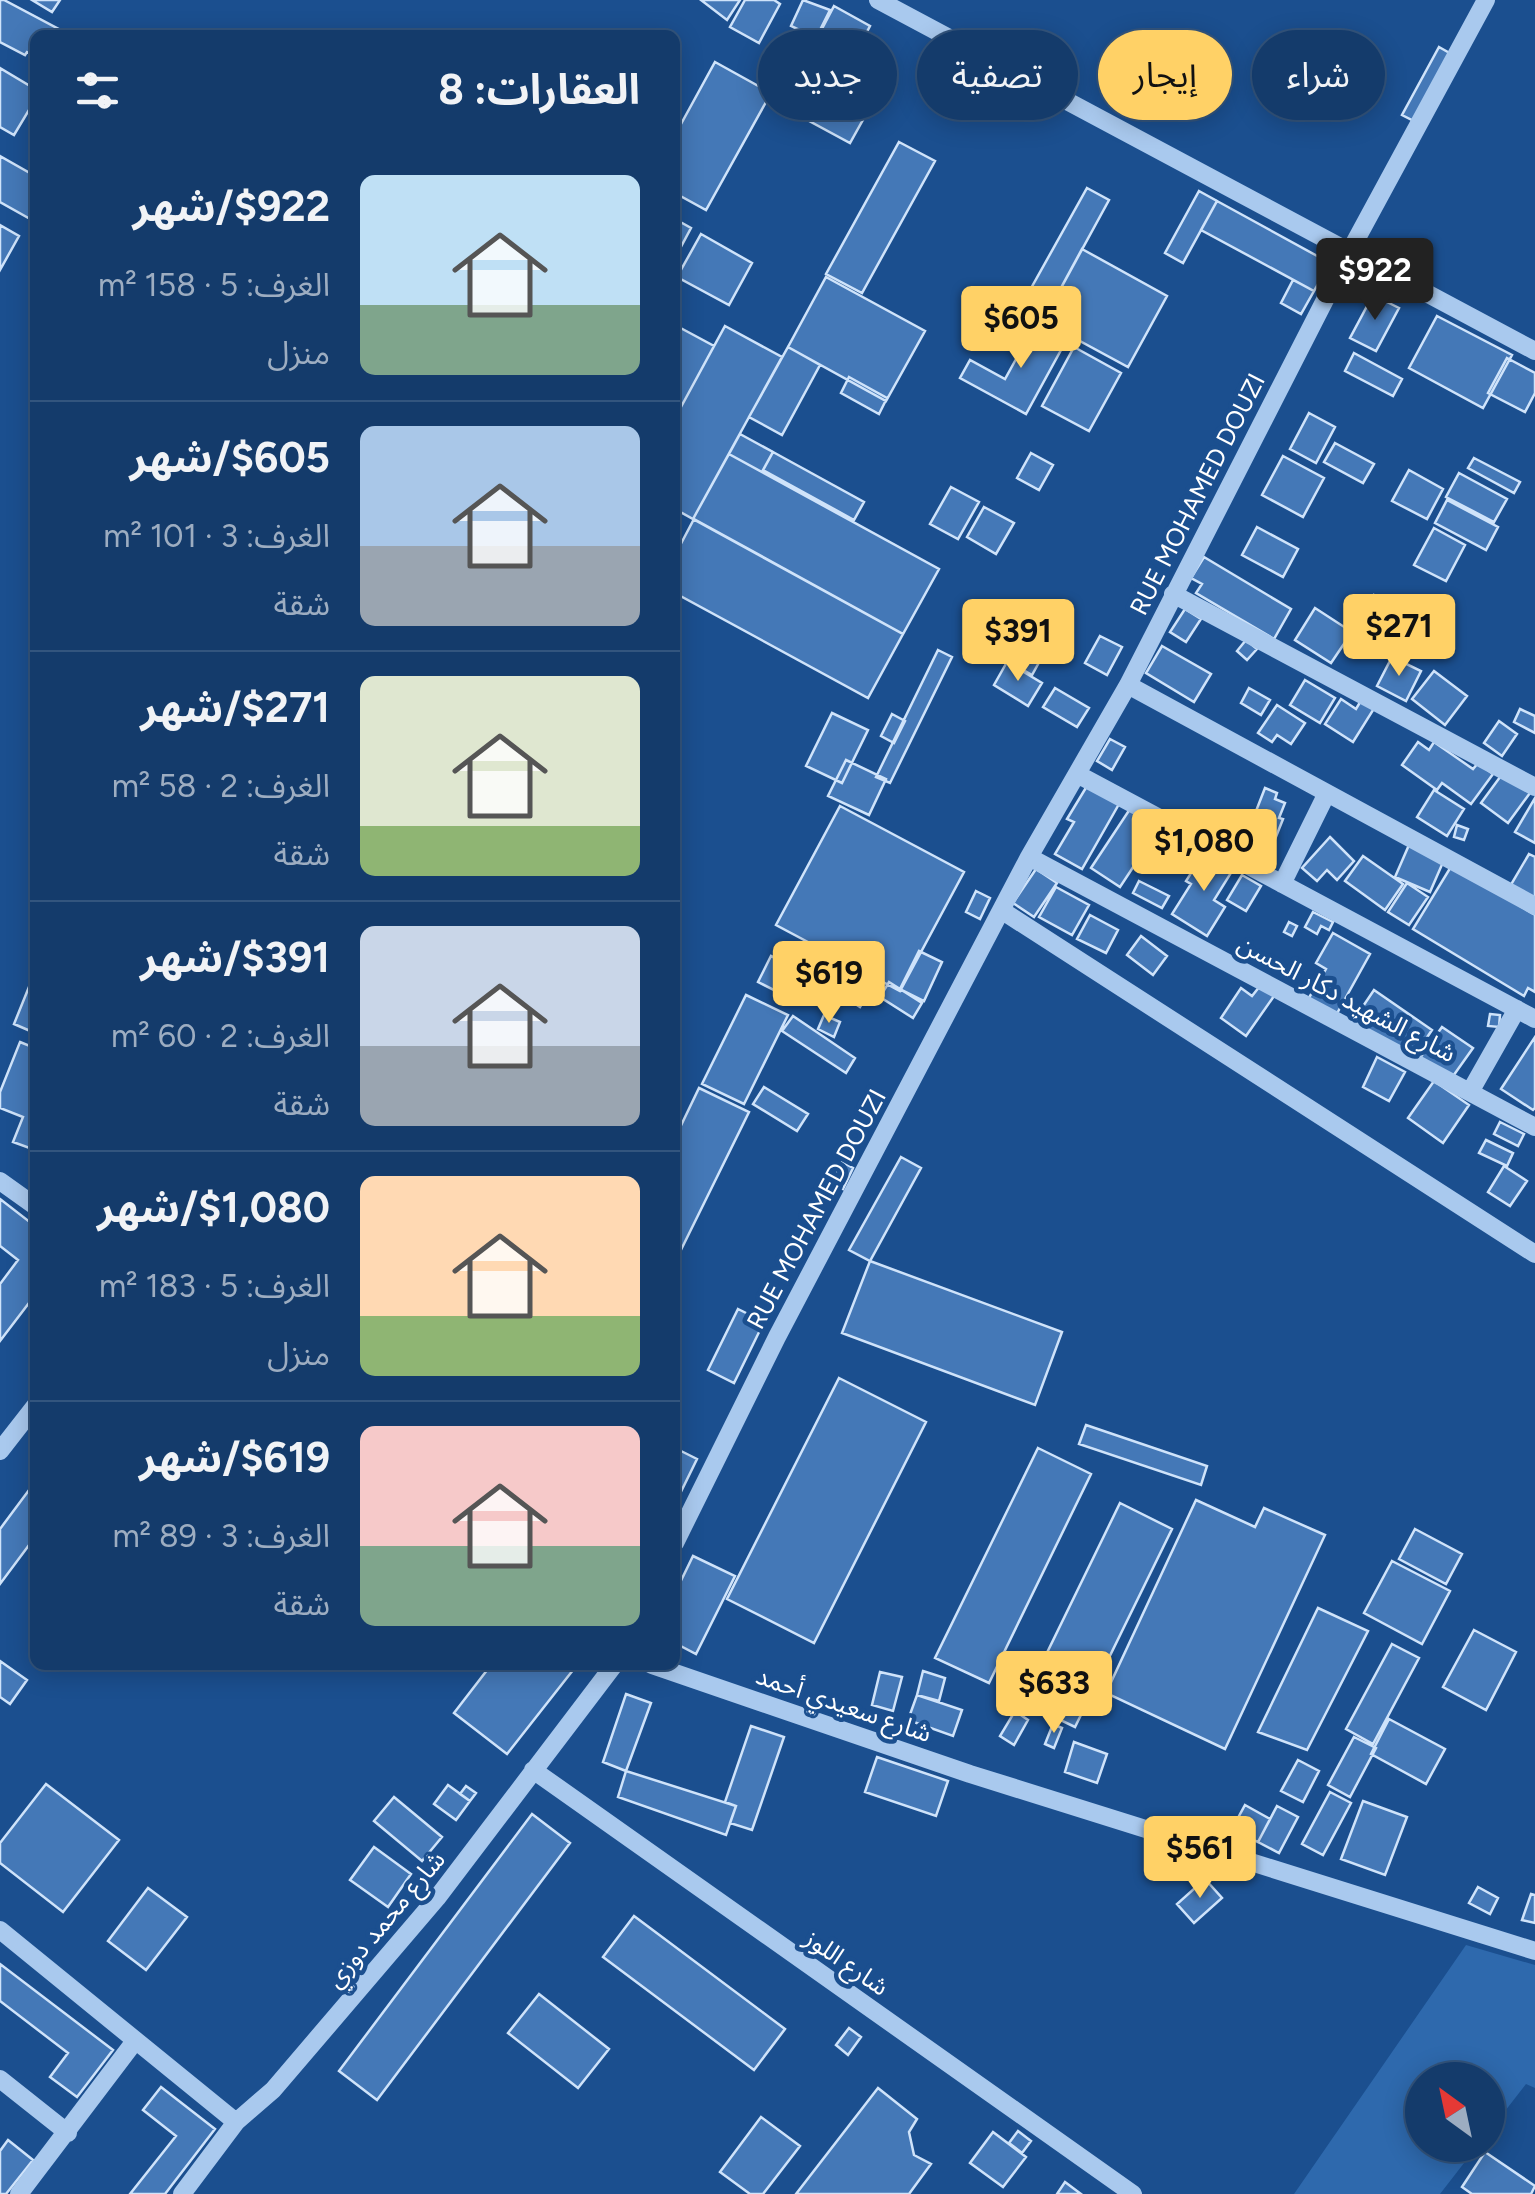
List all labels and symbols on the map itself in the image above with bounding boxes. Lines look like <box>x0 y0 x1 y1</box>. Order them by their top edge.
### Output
pin: $922 <box>1316 238 1434 323</box>
pin: $605 <box>962 286 1080 371</box>
street label: RUE MOHAMED DOUZI <box>1123 368 1271 620</box>
pin: $271 <box>1340 594 1458 679</box>
pin: $391 <box>959 599 1077 684</box>
pin: $1,080 <box>1123 809 1285 894</box>
street label: شارع الشهيد دكار الحسن <box>1231 928 1461 1072</box>
pin: $619 <box>770 941 888 1026</box>
street label: RUE MOHAMED DOUZI <box>740 1084 892 1334</box>
pin: $633 <box>995 1651 1113 1736</box>
street label: شارع سعيدي أحمد <box>751 1660 936 1753</box>
pin: $561 <box>1141 1816 1259 1901</box>
street label: شارع محمد دوزي <box>319 1845 455 1997</box>
street label: شارع اللوز <box>796 1922 895 2005</box>
north arrow <box>1405 2062 1505 2162</box>

